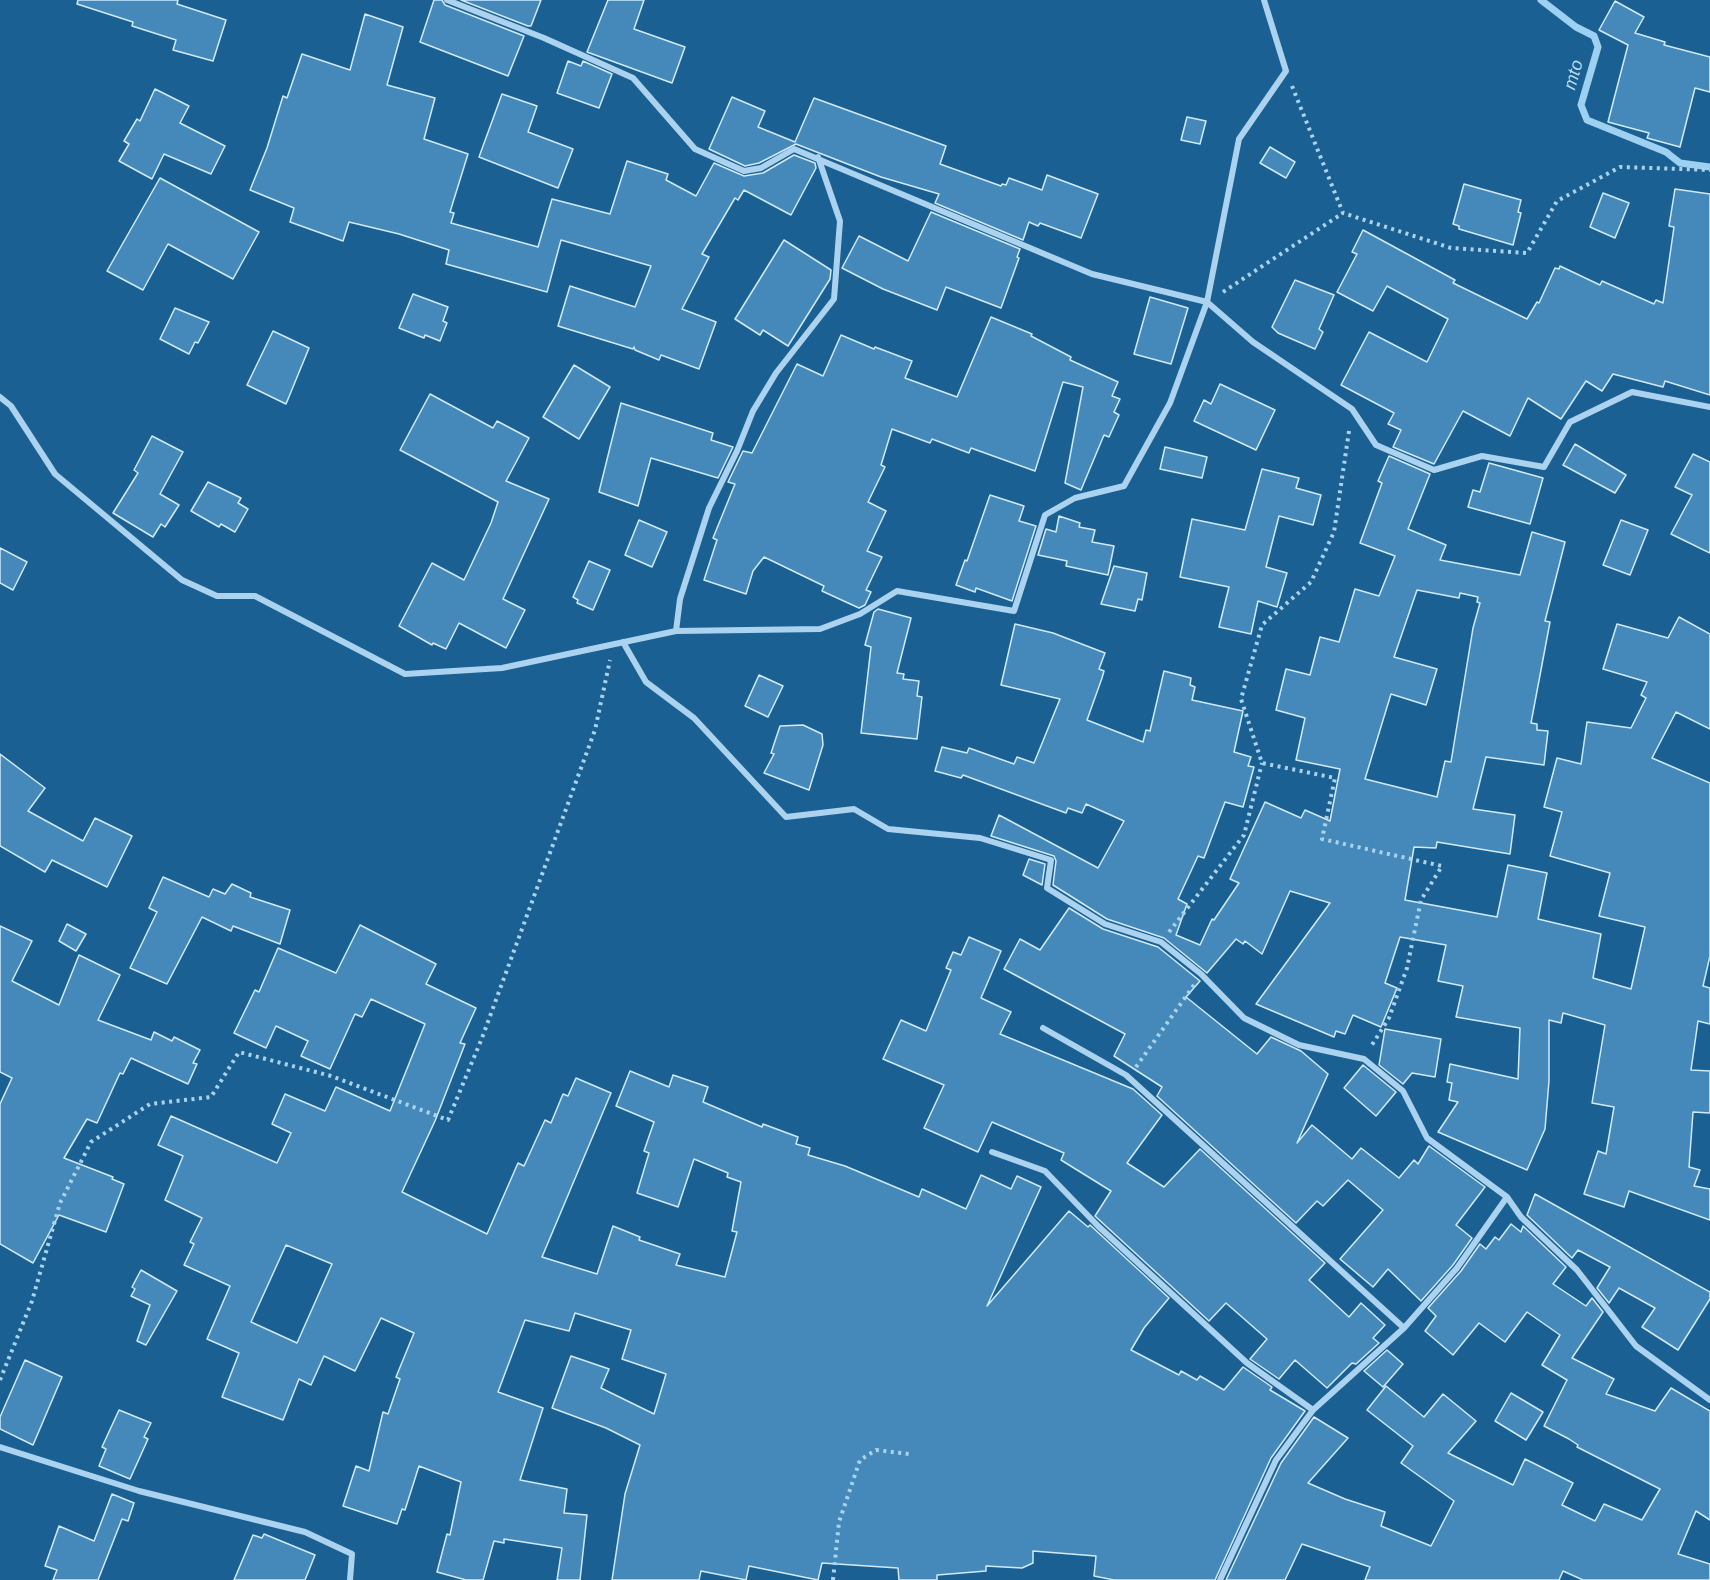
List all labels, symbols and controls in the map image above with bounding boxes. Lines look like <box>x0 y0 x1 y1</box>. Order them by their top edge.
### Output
water label: mto <box>1559 58 1589 92</box>

